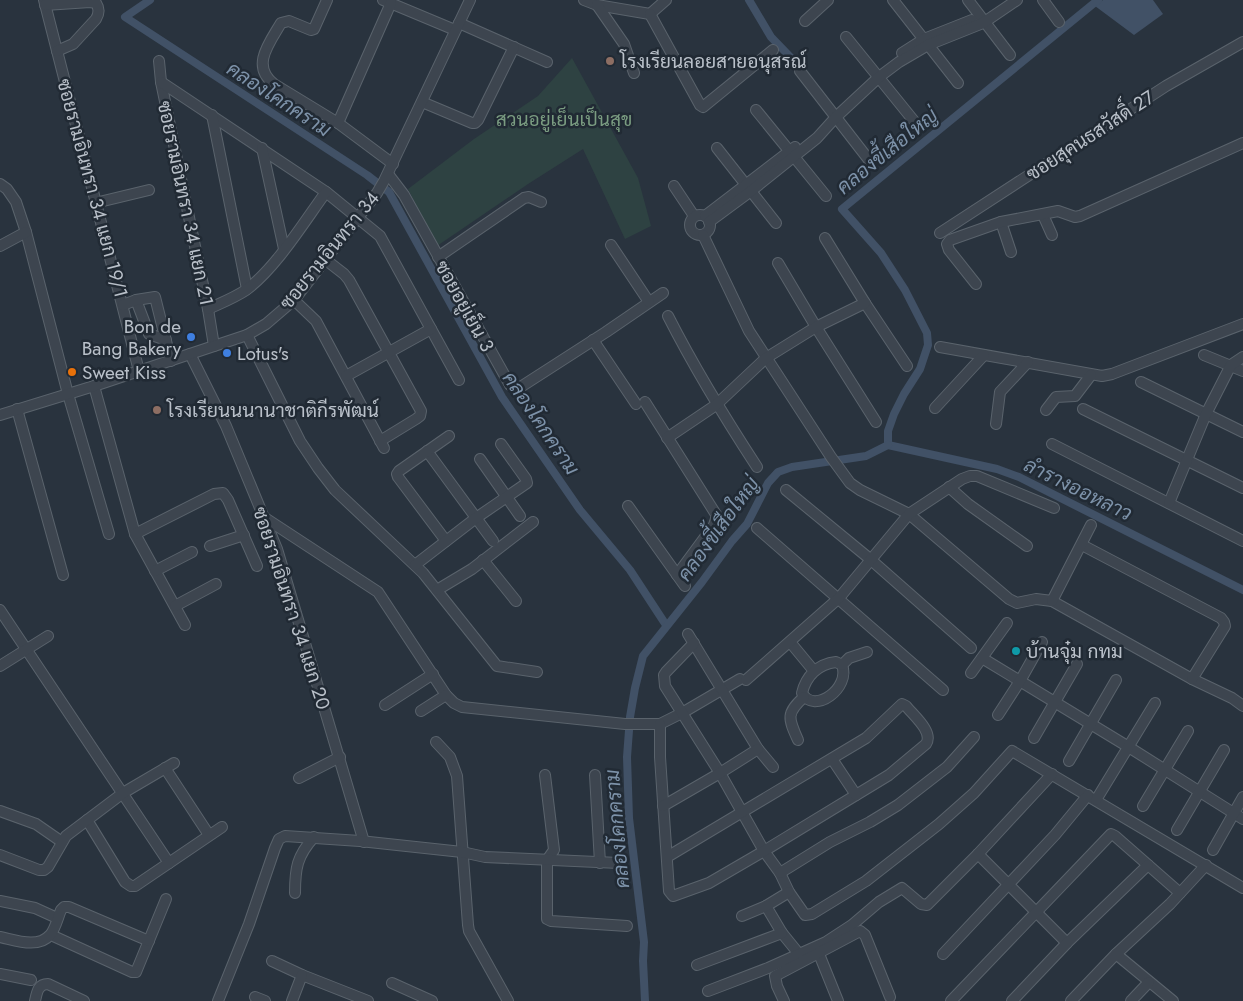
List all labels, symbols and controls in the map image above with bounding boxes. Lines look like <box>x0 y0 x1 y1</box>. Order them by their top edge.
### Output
place label: โรงเรียนลอยสายอนุสรณ์ <box>619 48 807 75</box>
water label: คลองโคกคราม <box>221 55 337 144</box>
marker: โรงเรียนลอยสายอนุสรณ์ <box>604 55 616 67</box>
street label: ซอยรามอินทรา 34 แยก 19/1 <box>50 76 135 301</box>
street label: ซอยสุคนธสวัสดิ์ 27 <box>1018 79 1160 187</box>
street label: ซอยรามอินทรา 34 แยก 21 <box>151 98 220 308</box>
water label: คลองขี้เสือใหญ่ <box>828 98 945 201</box>
park label: สวนอยู่เย็นเป็นสุข <box>496 106 632 133</box>
street label: ซอยรามอินทรา 34 <box>273 185 386 315</box>
street label: ซอยอยู่เย็น 3 <box>428 256 501 357</box>
place label: Bon de Bang Bakery <box>82 313 182 362</box>
marker: Bon de Bang Bakery <box>185 331 197 343</box>
place label: Lotus's <box>237 340 289 367</box>
marker: Lotus's <box>221 347 233 359</box>
place label: Sweet Kiss <box>82 359 166 386</box>
marker: Sweet Kiss <box>66 366 78 378</box>
water label: คลองโคกคราม <box>495 366 586 481</box>
place label: โรงเรียนนนานาชาติกีรพัฒน์ <box>166 397 379 424</box>
marker: โรงเรียนนนานาชาติกีรพัฒน์ <box>151 404 163 416</box>
water label: ลำรางออหลาว <box>1019 451 1137 528</box>
water label: คลองขี้เสือใหญ่ <box>667 468 767 588</box>
street label: ซอยรามอินทรา 34 แยก 20 <box>246 503 337 713</box>
place label: บ้านจุ๋ม กทม <box>1026 638 1123 665</box>
marker: บ้านจุ๋ม กทม <box>1010 645 1022 657</box>
water label: คลองโคกคราม <box>598 768 637 890</box>

